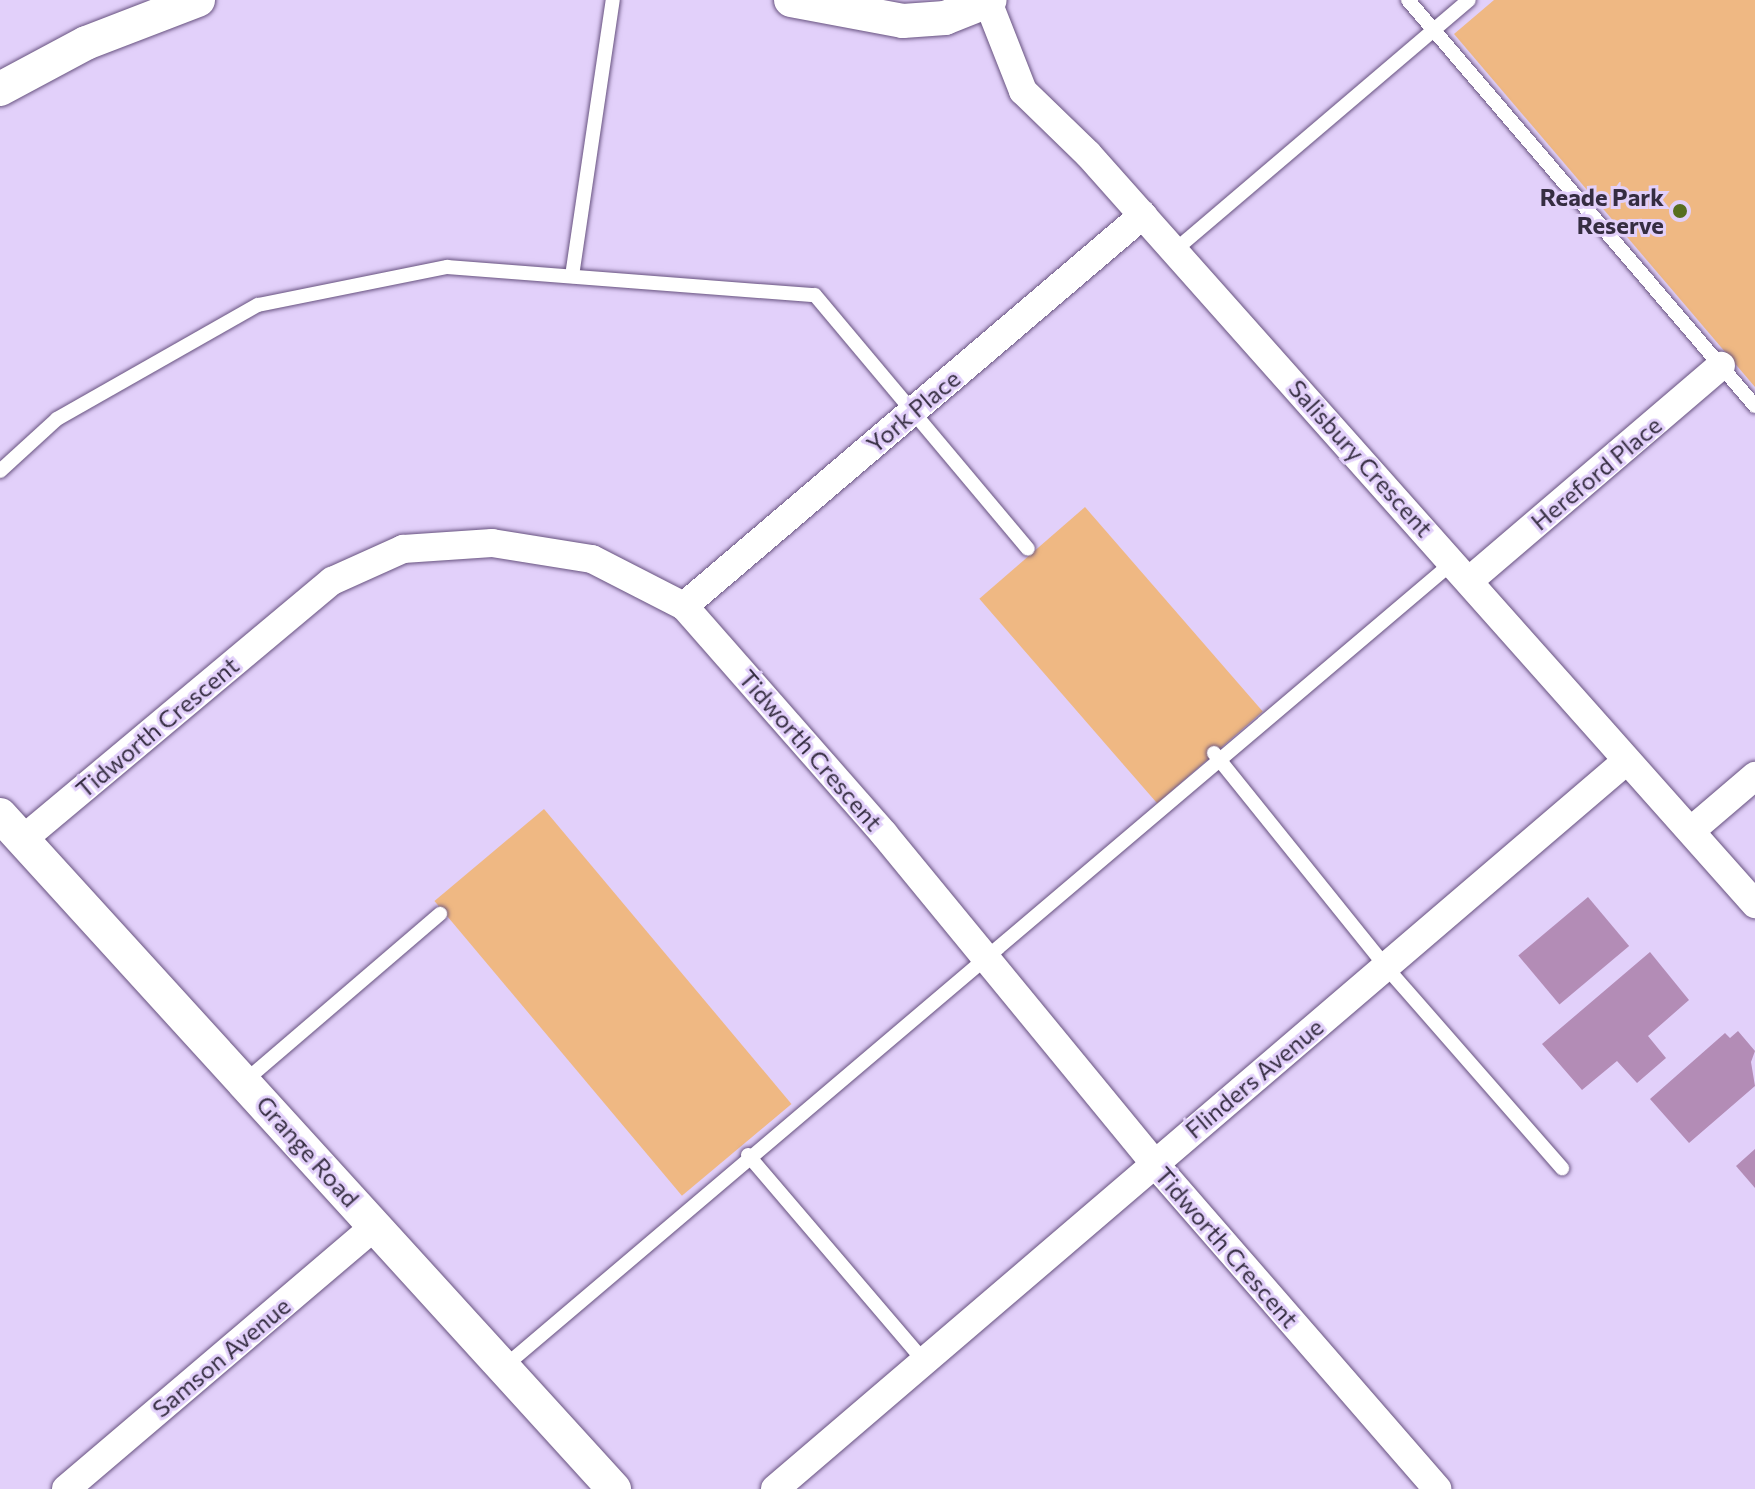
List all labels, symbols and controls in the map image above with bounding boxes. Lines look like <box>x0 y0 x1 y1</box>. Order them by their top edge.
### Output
place label: Reade Park Reserve <box>1540 183 1664 239</box>
marker: Reade Park Reserve <box>1671 202 1689 220</box>
street label: York Place <box>860 364 966 458</box>
street label: Salisbury Crescent <box>1283 374 1439 542</box>
street label: Hereford Place <box>1525 410 1667 536</box>
street label: Tidworth Crescent <box>70 651 244 803</box>
street label: Tidworth Crescent <box>733 664 889 836</box>
street label: Flinders Avenue <box>1179 1012 1329 1144</box>
street label: Grange Road <box>251 1090 365 1212</box>
street label: Tidworth Crescent <box>1149 1161 1305 1333</box>
street label: Samson Avenue <box>146 1291 296 1423</box>

